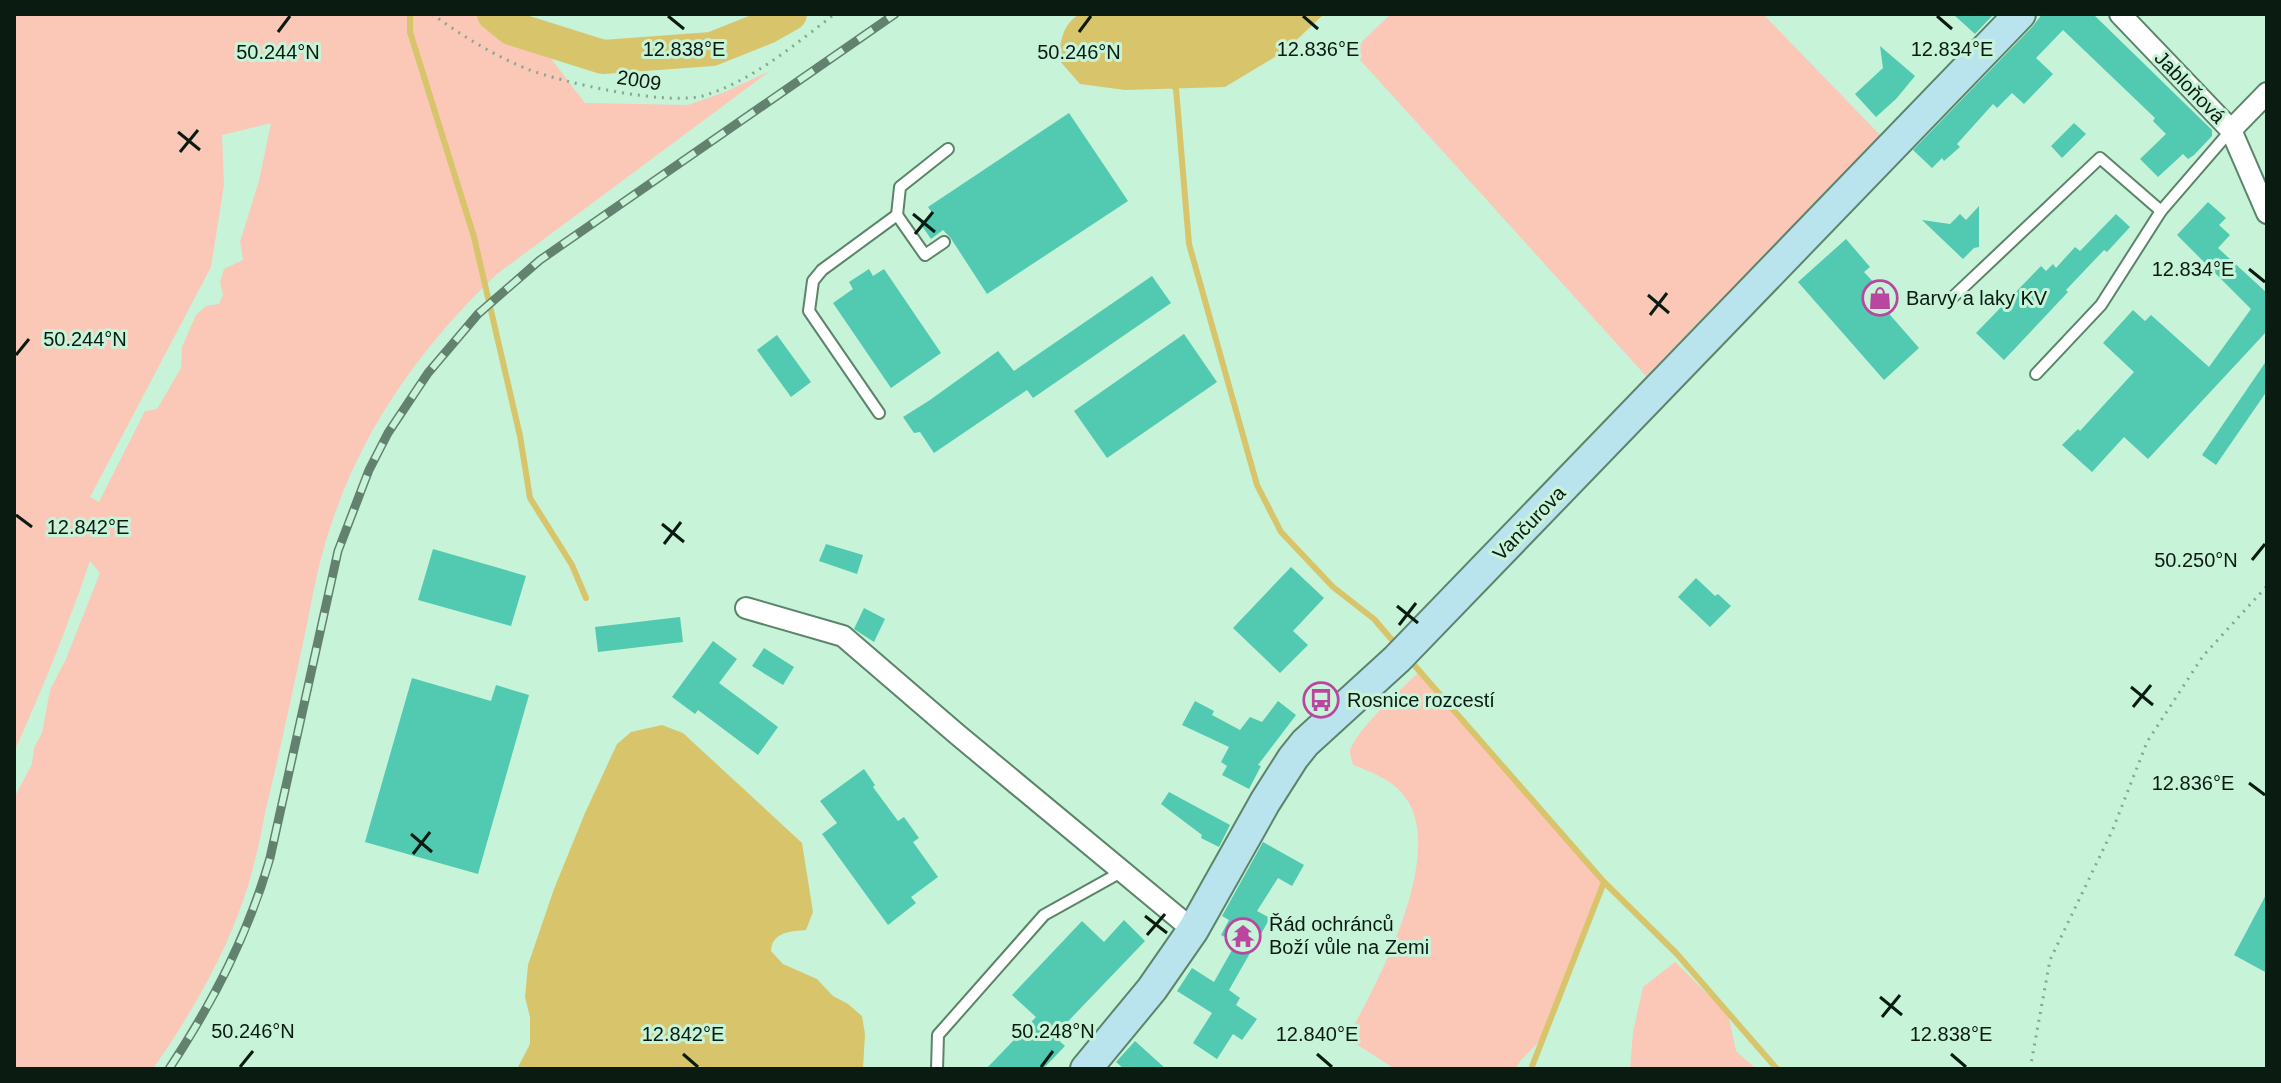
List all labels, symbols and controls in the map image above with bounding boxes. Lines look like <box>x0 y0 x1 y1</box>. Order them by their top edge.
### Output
text: 12.838°E <box>643 38 725 60</box>
text: 12.836°E <box>1277 38 1359 60</box>
text: 12.834°E <box>1911 38 1993 60</box>
text: 50.244°N <box>236 41 320 63</box>
text: 50.246°N <box>1037 41 1121 63</box>
street label: Jabloňová <box>2150 47 2230 128</box>
street label: 2009 <box>615 66 663 94</box>
text: 12.834°E <box>2152 258 2234 280</box>
shop icon: Barvy a laky KV <box>1861 279 1899 317</box>
place label: Barvy a laky KV <box>1906 287 2048 309</box>
text: 50.244°N <box>43 328 127 350</box>
street label: Vančurova <box>1488 481 1570 565</box>
text: 12.842°E <box>47 516 129 538</box>
text: 50.250°N <box>2154 549 2238 571</box>
bus stop icon: Rosnice rozcestí <box>1302 681 1340 719</box>
place label: Rosnice rozcestí <box>1347 689 1495 711</box>
text: 12.836°E <box>2152 772 2234 794</box>
place label: Řád ochránců Boží vůle na Zemi <box>1269 913 1429 958</box>
temple icon: Řád ochránců Boží vůle na Zemi <box>1224 917 1262 955</box>
text: 50.246°N <box>211 1020 295 1042</box>
text: 50.248°N <box>1011 1020 1095 1042</box>
text: 12.842°E <box>642 1023 724 1045</box>
text: 12.840°E <box>1276 1023 1358 1045</box>
text: 12.838°E <box>1910 1023 1992 1045</box>

